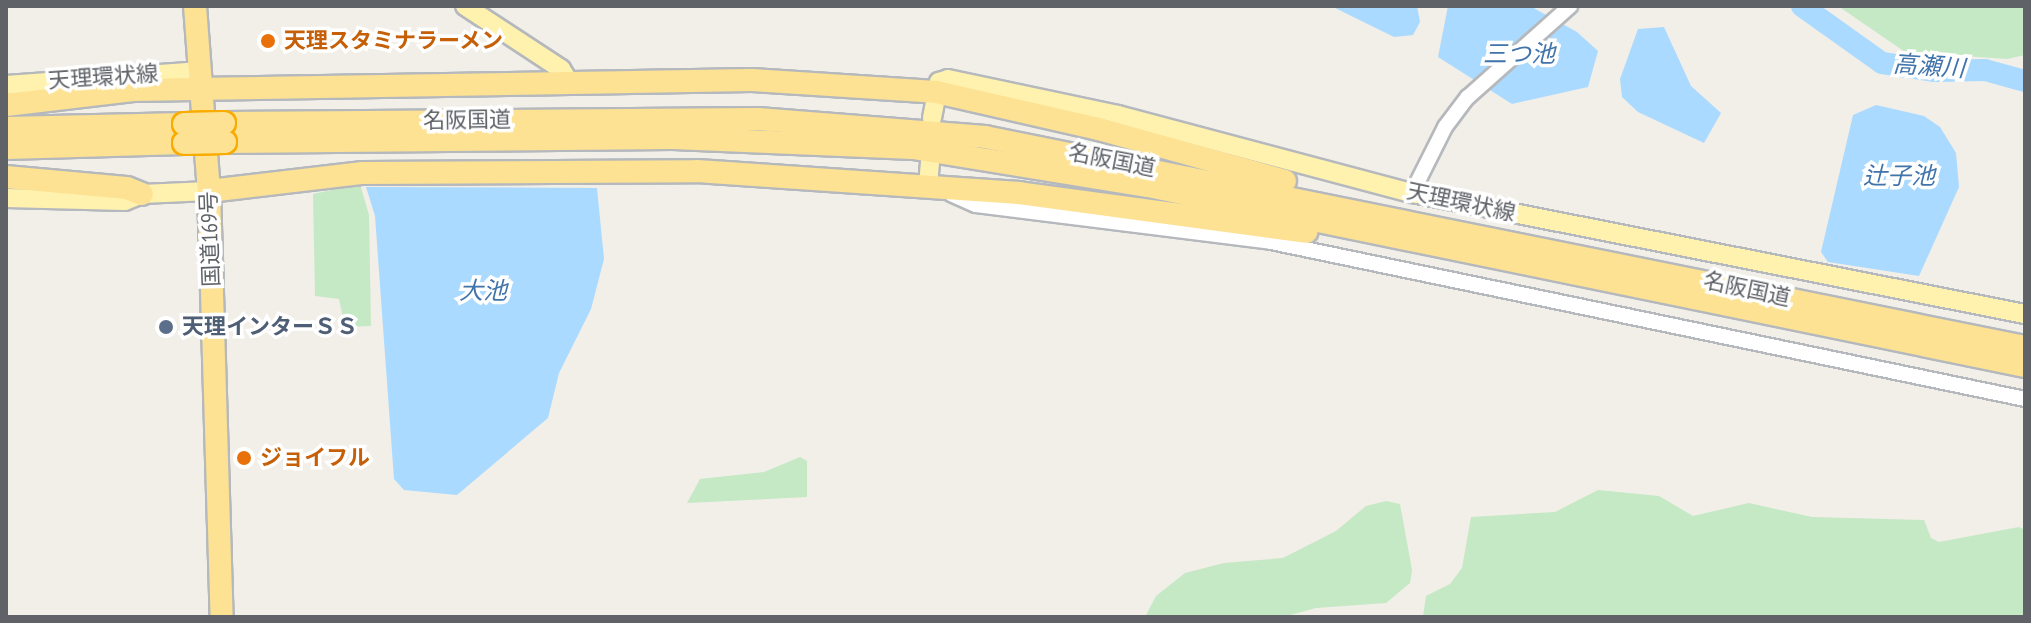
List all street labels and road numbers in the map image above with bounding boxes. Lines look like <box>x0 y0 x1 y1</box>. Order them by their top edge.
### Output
street label: 天理環状線 <box>47 60 159 94</box>
street label: 名阪国道 <box>423 106 511 134</box>
street label: 名阪国道 <box>1066 139 1158 181</box>
street label: 天理環状線 <box>1404 178 1518 226</box>
street label: 国道169号 <box>195 191 225 287</box>
street label: 名阪国道 <box>1701 267 1793 311</box>

